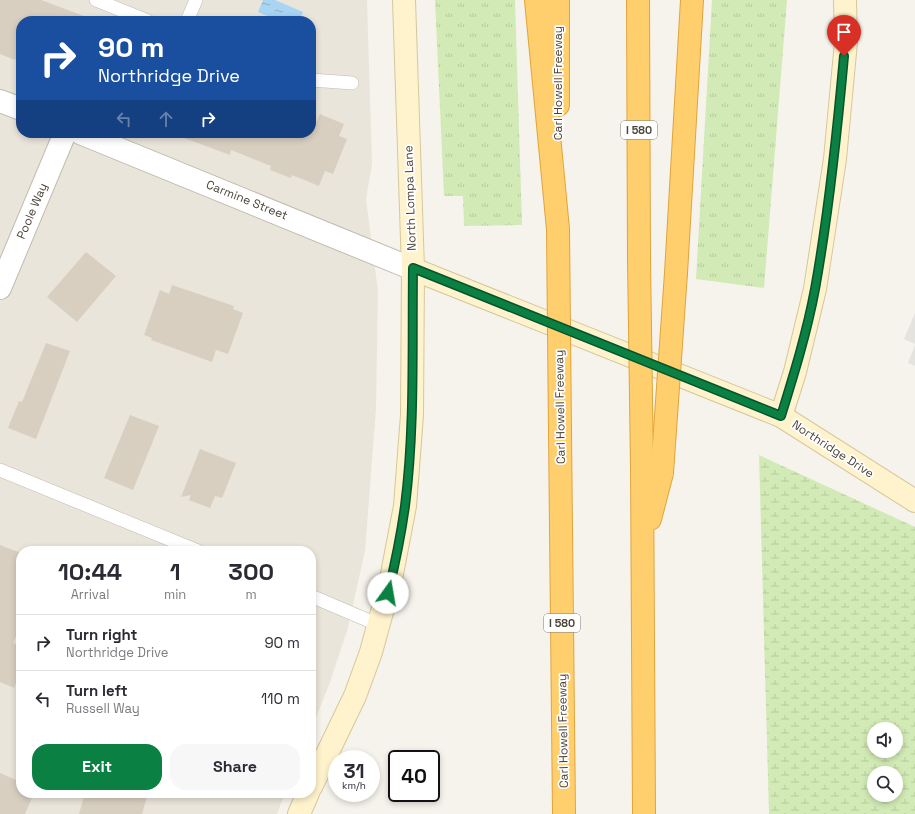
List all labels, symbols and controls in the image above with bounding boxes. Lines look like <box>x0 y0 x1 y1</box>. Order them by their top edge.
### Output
pin <box>827 15 861 56</box>
icon: arrive <box>833 21 855 43</box>
street label: Carl Howell Freeway <box>550 26 566 140</box>
text: 90 m <box>98 29 164 65</box>
icon: right <box>32 32 84 84</box>
text: Northridge Drive <box>98 64 240 87</box>
icon: left <box>113 108 135 130</box>
icon: ahead <box>155 108 177 130</box>
icon: right <box>197 108 219 130</box>
road number: I 580 <box>621 121 657 139</box>
street label: North Lompa Lane <box>400 145 420 251</box>
street label: Carmine Street <box>204 176 290 224</box>
street label: Poole Way <box>13 181 51 241</box>
street label: Carl Howell Freeway <box>551 350 569 464</box>
street label: Northridge Drive <box>789 417 877 481</box>
text: 10:44 <box>58 556 122 587</box>
text: 1 <box>170 556 181 587</box>
text: 300 <box>228 556 274 587</box>
position arrow <box>367 572 409 614</box>
text: Arrival <box>71 586 109 603</box>
text: min <box>164 586 186 603</box>
text: m <box>246 586 257 603</box>
road number: I 580 <box>544 614 580 632</box>
text: Turn right <box>66 625 137 644</box>
icon: right <box>32 632 54 654</box>
text: 90 m <box>264 633 300 652</box>
text: Northridge Drive <box>66 644 169 661</box>
street label: Carl Howell Freeway <box>554 674 572 788</box>
text: Turn left <box>66 681 128 700</box>
icon: left <box>32 688 54 710</box>
text: 110 m <box>261 689 300 708</box>
text: Russell Way <box>66 700 140 717</box>
map controls <box>867 722 903 802</box>
button: sound <box>867 722 903 758</box>
button: Exit <box>32 744 162 790</box>
button: Share <box>170 744 300 790</box>
speed limit sign: 40 <box>388 750 440 802</box>
text: 31 <box>344 758 364 784</box>
button: search <box>867 766 903 802</box>
text: km/h <box>342 779 366 792</box>

